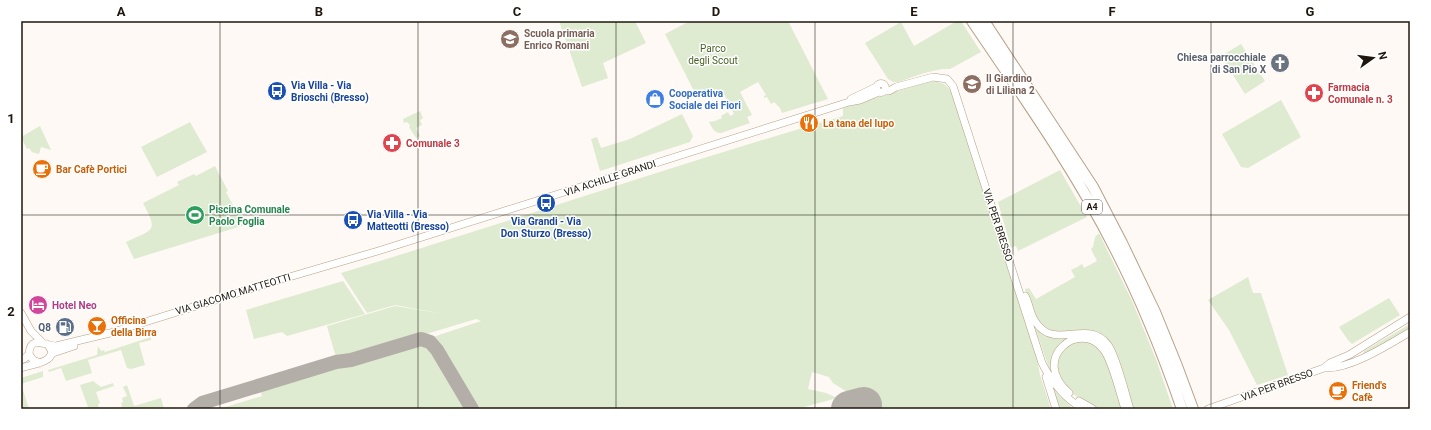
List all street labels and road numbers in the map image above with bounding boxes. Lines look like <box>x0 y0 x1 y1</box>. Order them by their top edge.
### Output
street label: VIA ACHILLE GRANDI <box>563 158 657 198</box>
street label: VIA PER BRESSO <box>981 187 1015 263</box>
road number: A4 <box>1082 200 1102 214</box>
street label: VIA GIACOMO MATTEOTTI <box>174 271 292 317</box>
street label: VIA PER BRESSO <box>1240 367 1315 403</box>

